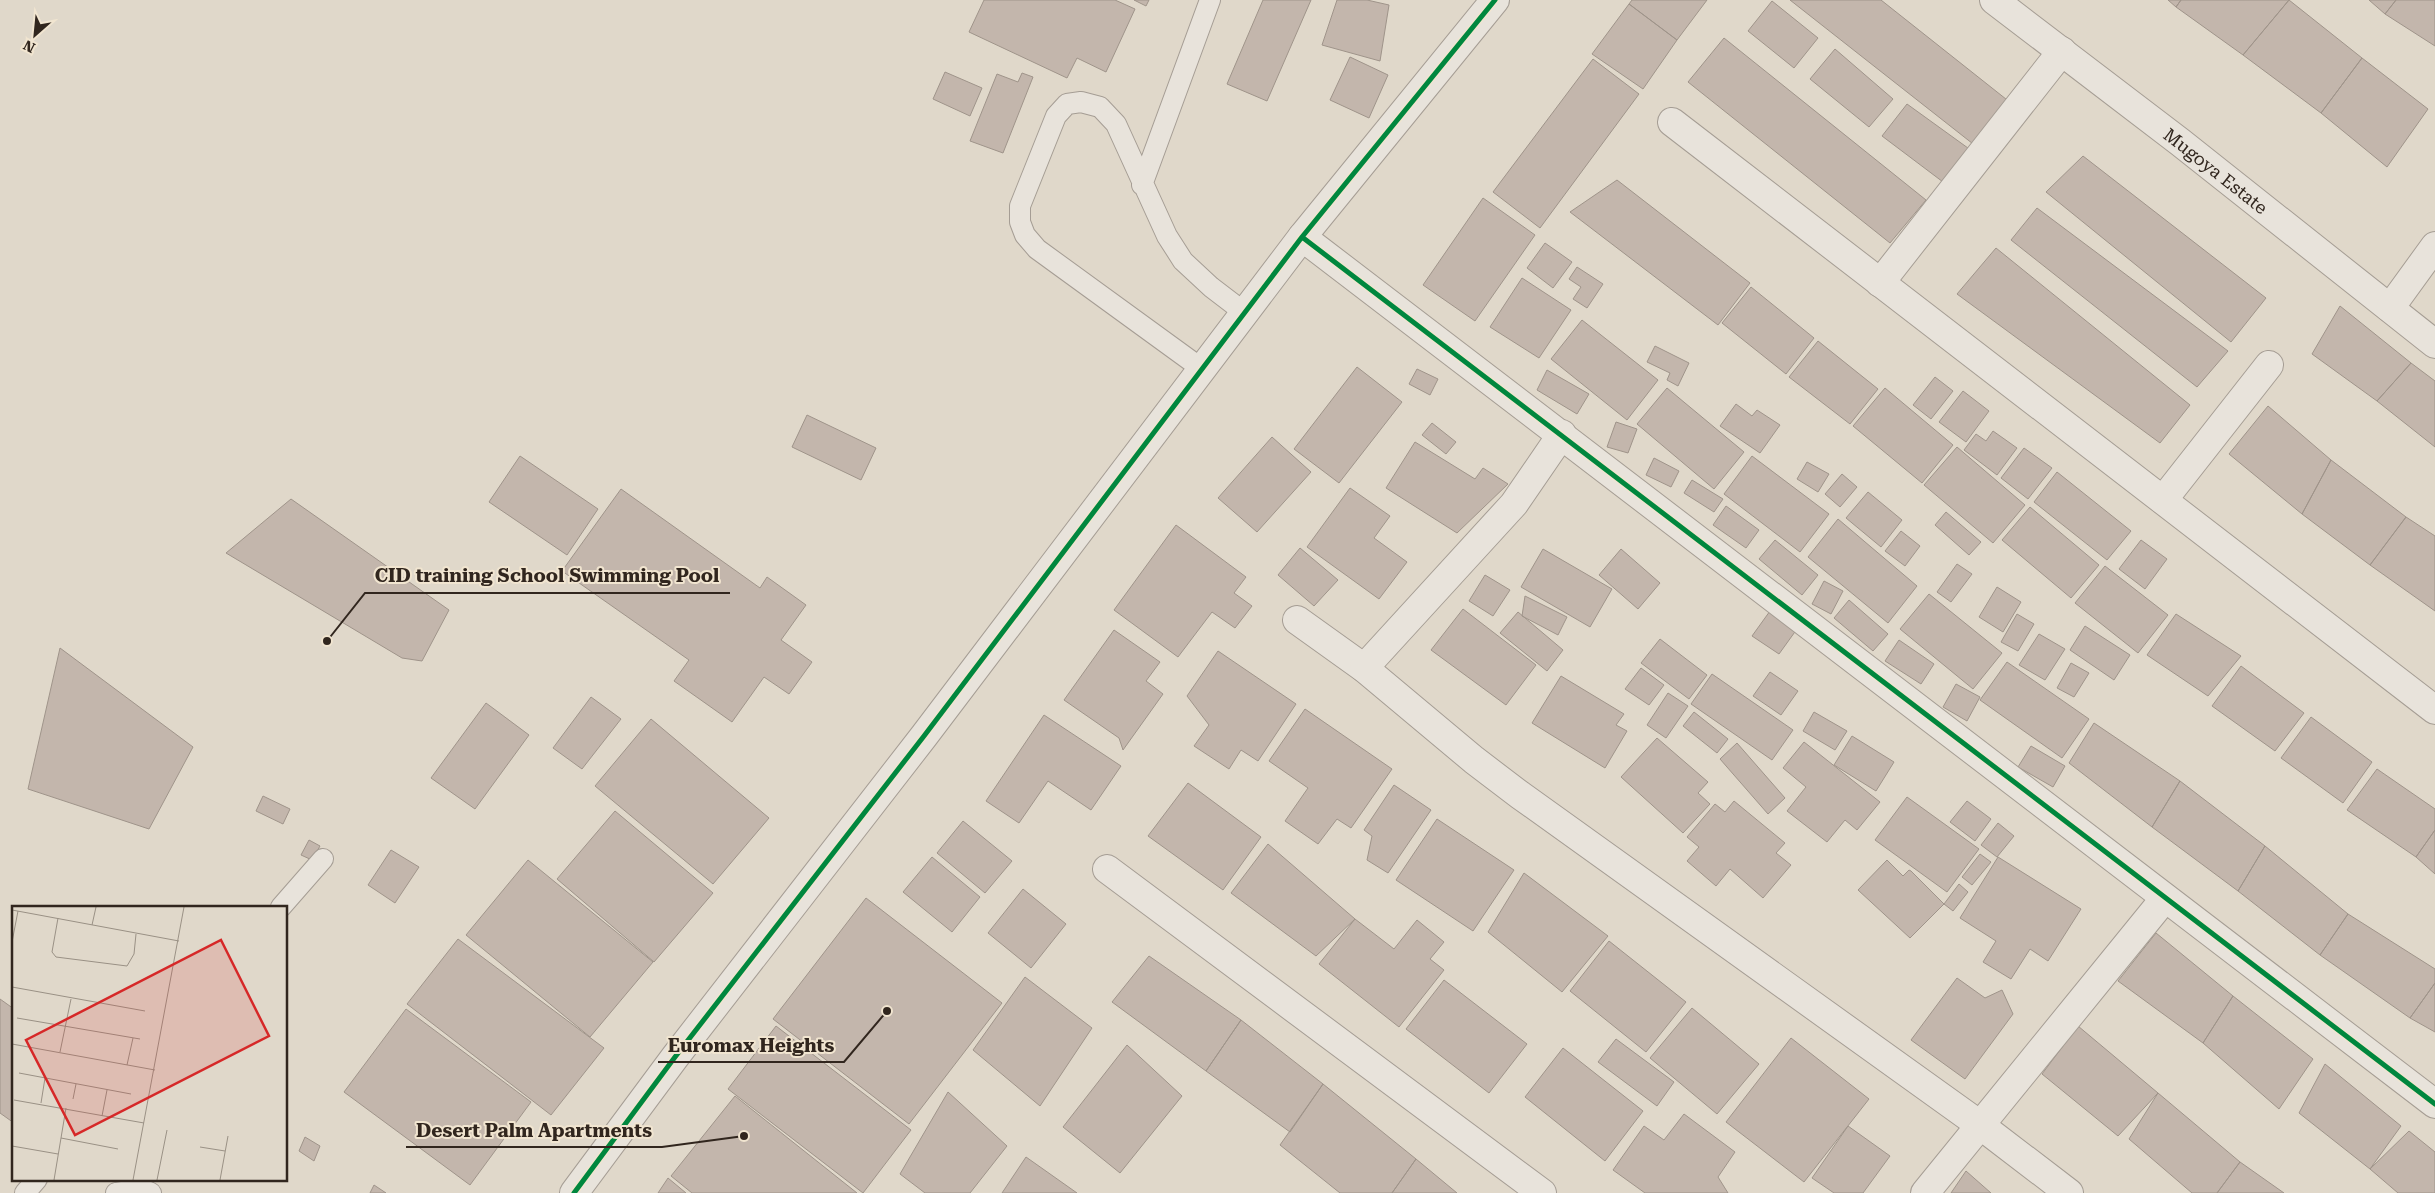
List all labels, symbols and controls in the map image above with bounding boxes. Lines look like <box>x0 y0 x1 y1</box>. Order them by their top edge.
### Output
north arrow <box>10 10 60 60</box>
text: N <box>20 37 38 56</box>
street label: Mugoya Estate <box>2160 123 2272 218</box>
callout: CID training School Swimming Pool <box>365 559 730 593</box>
text: CID training School Swimming Pool <box>375 564 719 587</box>
inset map <box>12 906 288 1180</box>
callout: Euromax Heights <box>658 1028 844 1062</box>
text: Euromax Heights <box>668 1034 834 1057</box>
callout: Desert Palm Apartments <box>406 1113 662 1147</box>
text: Desert Palm Apartments <box>416 1119 652 1142</box>

